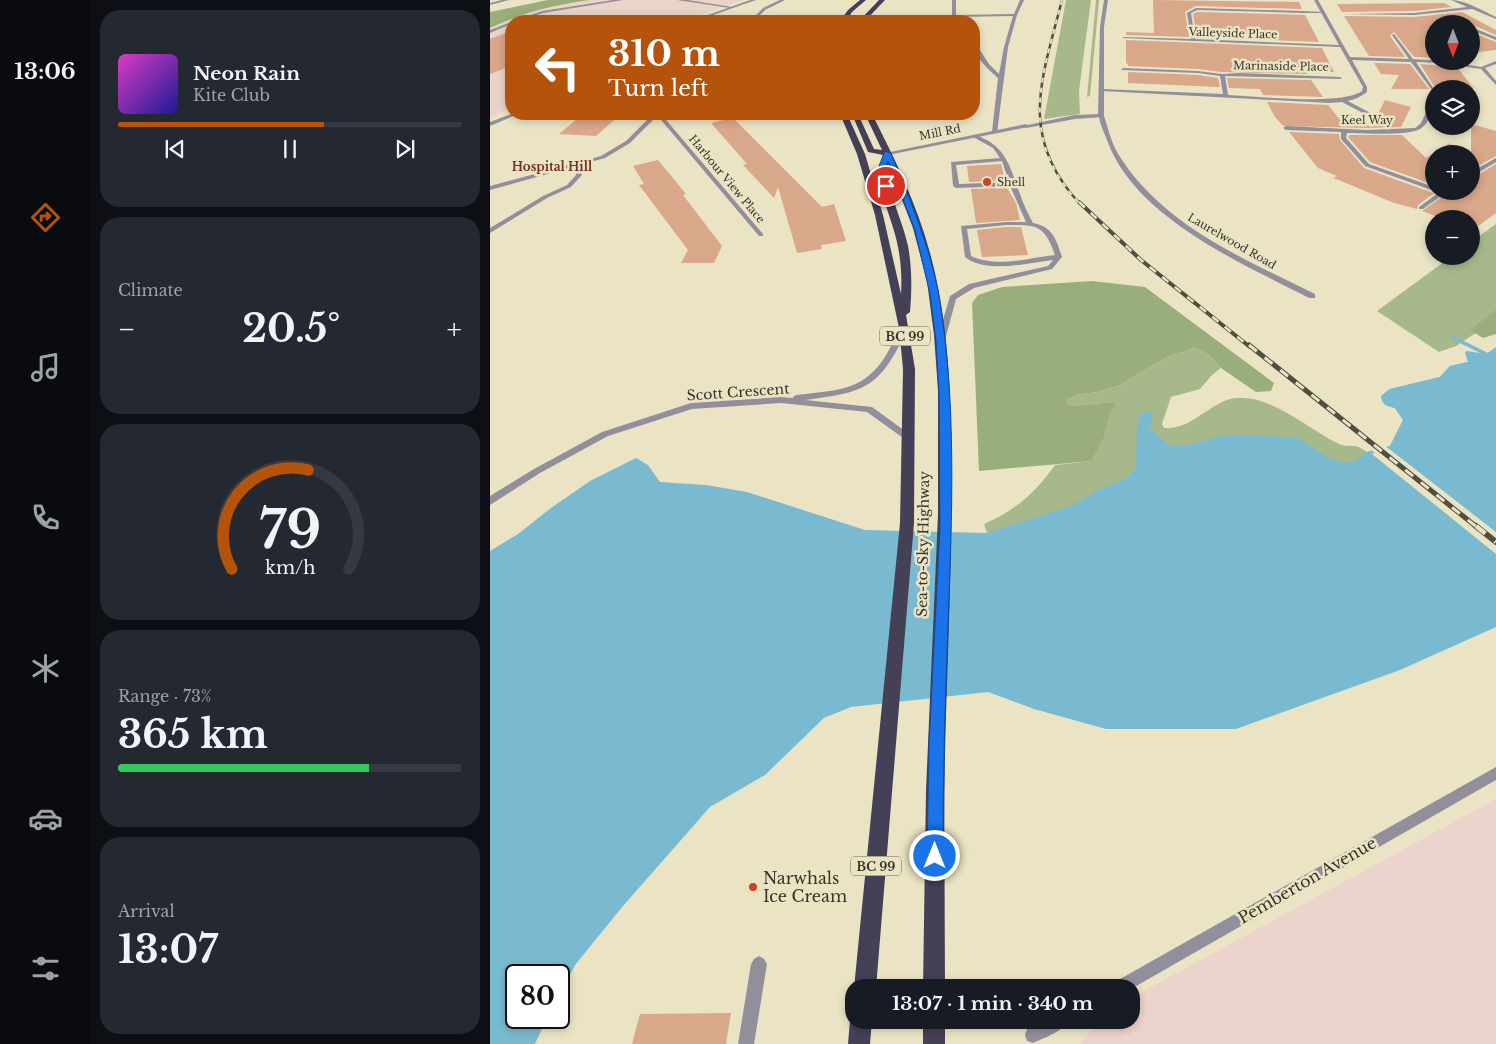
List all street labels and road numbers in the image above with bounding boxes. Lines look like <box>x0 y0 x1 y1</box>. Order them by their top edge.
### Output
street label: Valleyside Place <box>1187 24 1278 42</box>
street label: Marinaside Place <box>1233 58 1329 74</box>
street label: Keel Way <box>1341 113 1393 127</box>
street label: Mill Rd <box>918 121 963 143</box>
street label: Harbour View Place <box>686 132 768 226</box>
street label: Laurelwood Road <box>1185 210 1279 272</box>
road number: BC 99 <box>880 326 930 346</box>
street label: Scott Crescent <box>686 379 791 405</box>
street label: Sea-to-Sky Highway <box>913 471 933 617</box>
street label: Pemberton Avenue <box>1234 832 1380 928</box>
road number: BC 99 <box>851 856 901 876</box>

